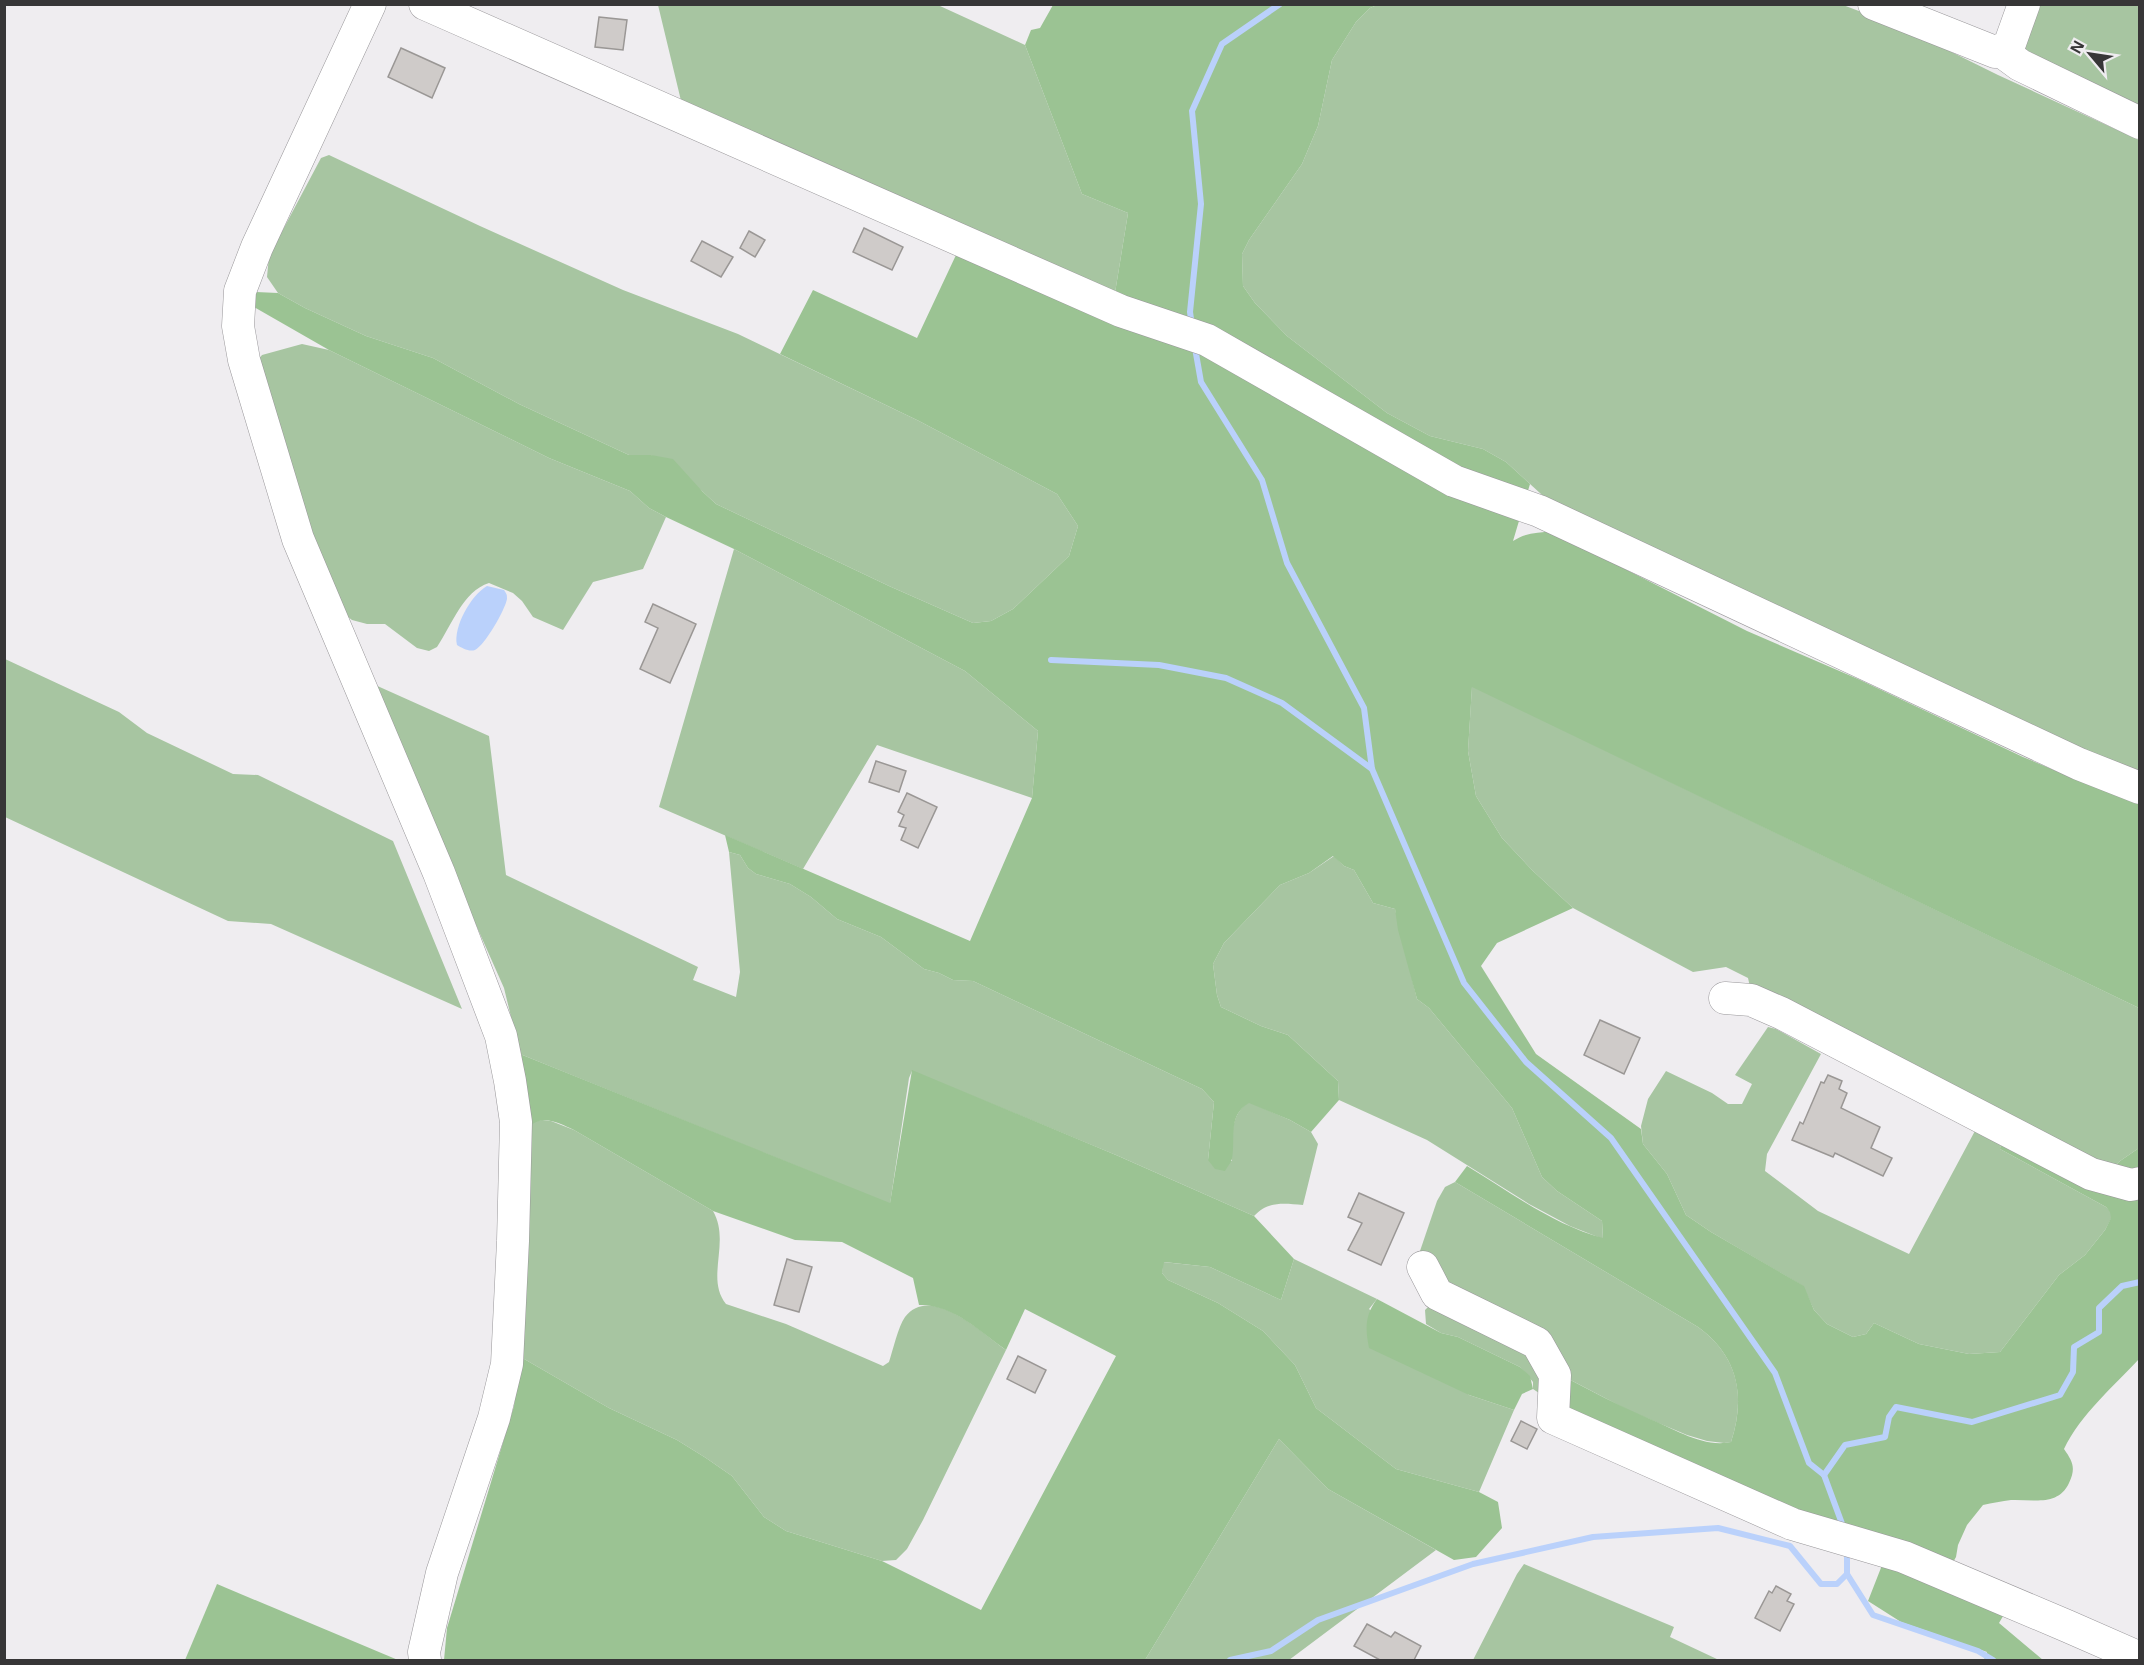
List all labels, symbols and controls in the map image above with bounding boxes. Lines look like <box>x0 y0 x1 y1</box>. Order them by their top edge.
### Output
north arrow <box>2060 24 2120 84</box>
text: N <box>2067 38 2088 56</box>

